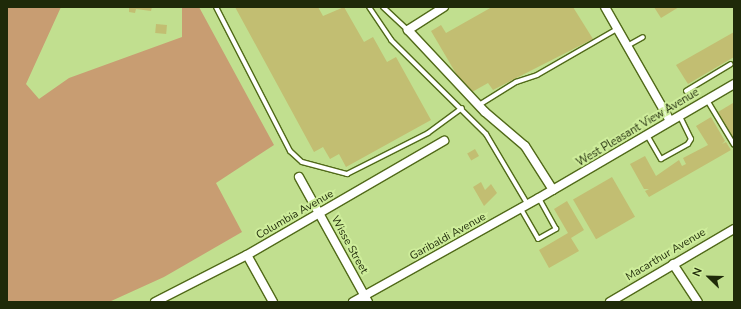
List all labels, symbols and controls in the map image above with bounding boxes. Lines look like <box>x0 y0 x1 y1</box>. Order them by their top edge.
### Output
street label: West Pleasant View Avenue <box>574 86 702 170</box>
street label: Columbia Avenue <box>254 188 336 242</box>
street label: Garibaldi Avenue <box>408 211 488 263</box>
street label: Wisse Street <box>328 214 370 276</box>
street label: Macarthur Avenue <box>624 226 708 284</box>
north arrow <box>689 257 729 297</box>
text: N <box>689 265 706 279</box>

